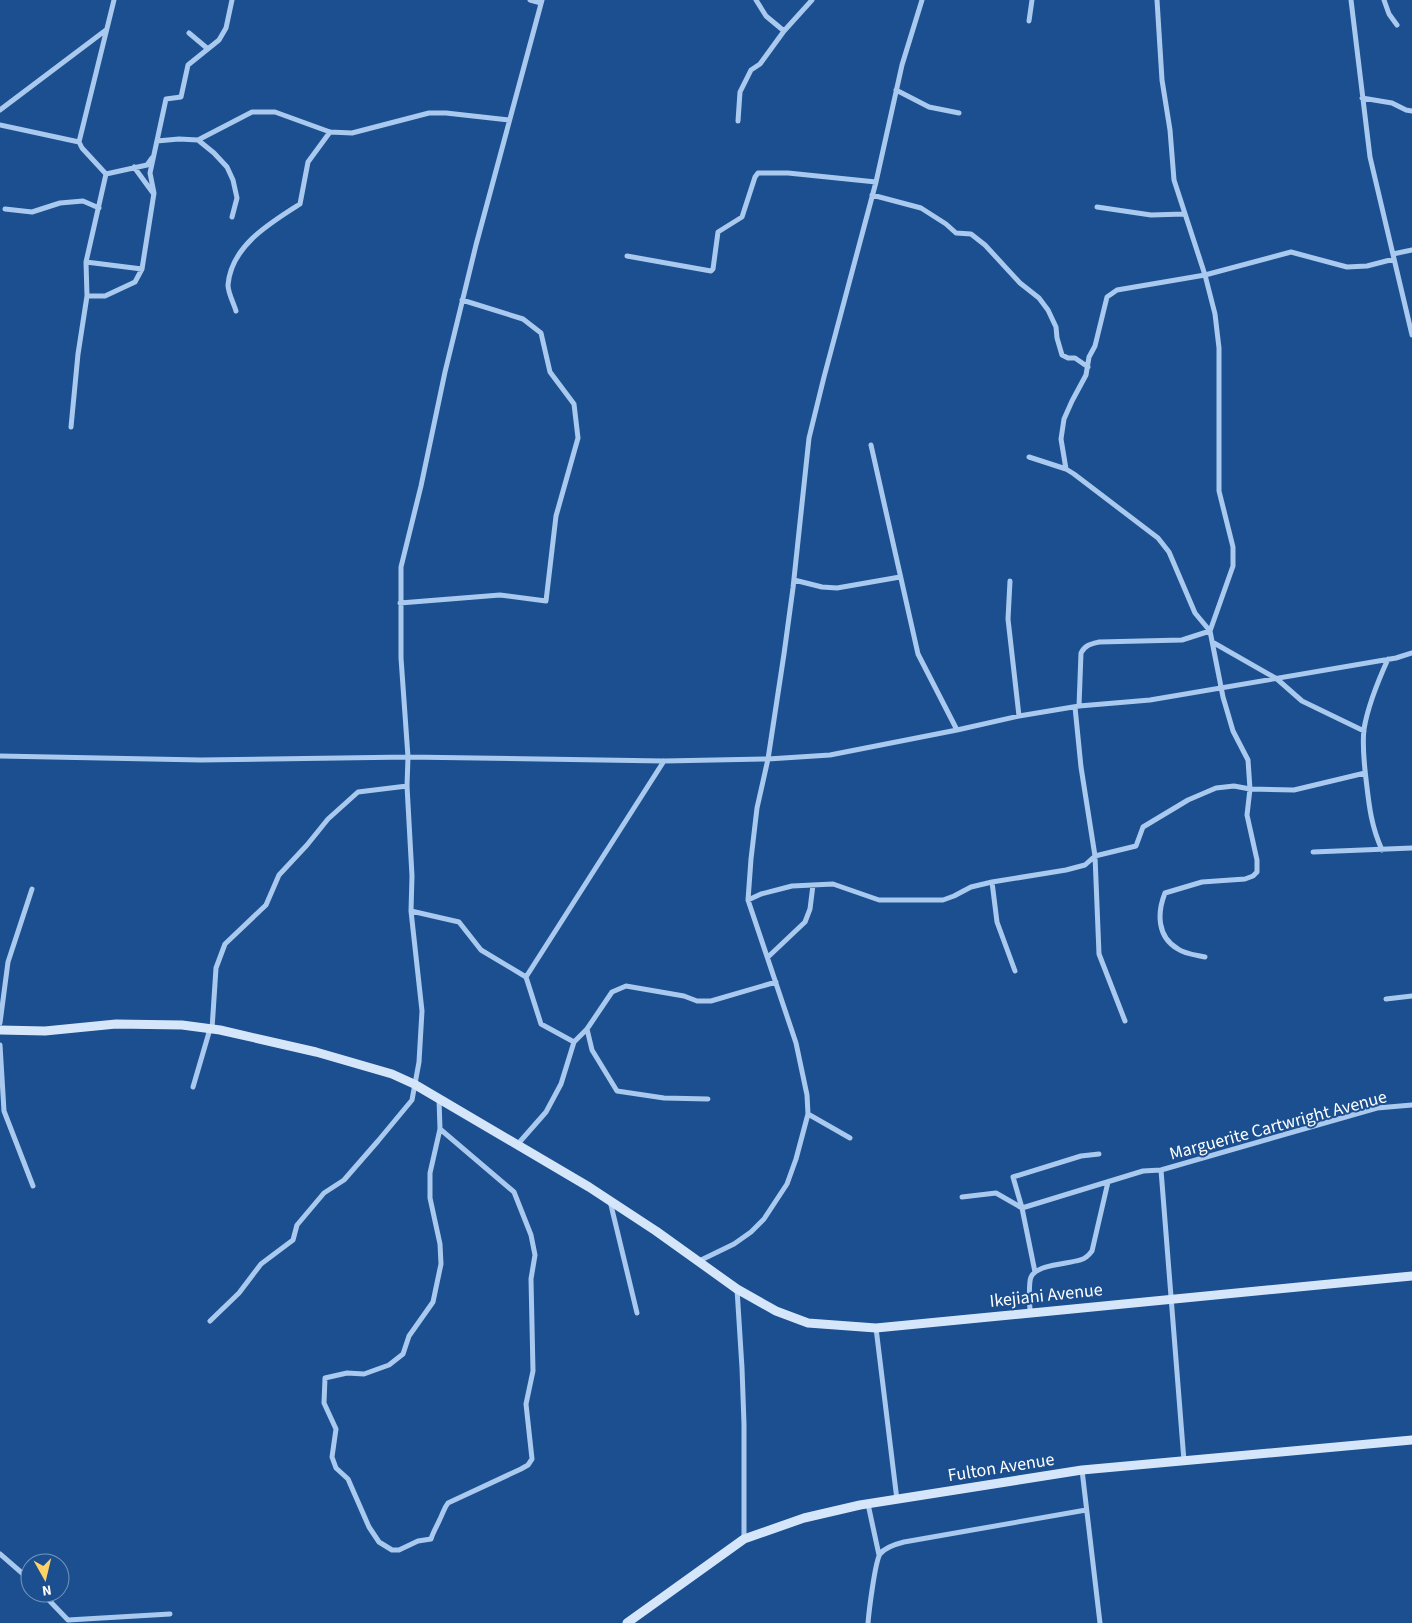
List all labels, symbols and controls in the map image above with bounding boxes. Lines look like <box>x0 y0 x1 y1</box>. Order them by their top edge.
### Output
street label: Marguerite Cartwright Avenue <box>1167 1084 1390 1167</box>
street label: Ikejiani Avenue <box>988 1277 1104 1314</box>
street label: Fulton Avenue <box>946 1447 1056 1488</box>
north arrow <box>20 1553 70 1603</box>
text: N <box>41 1579 53 1600</box>

